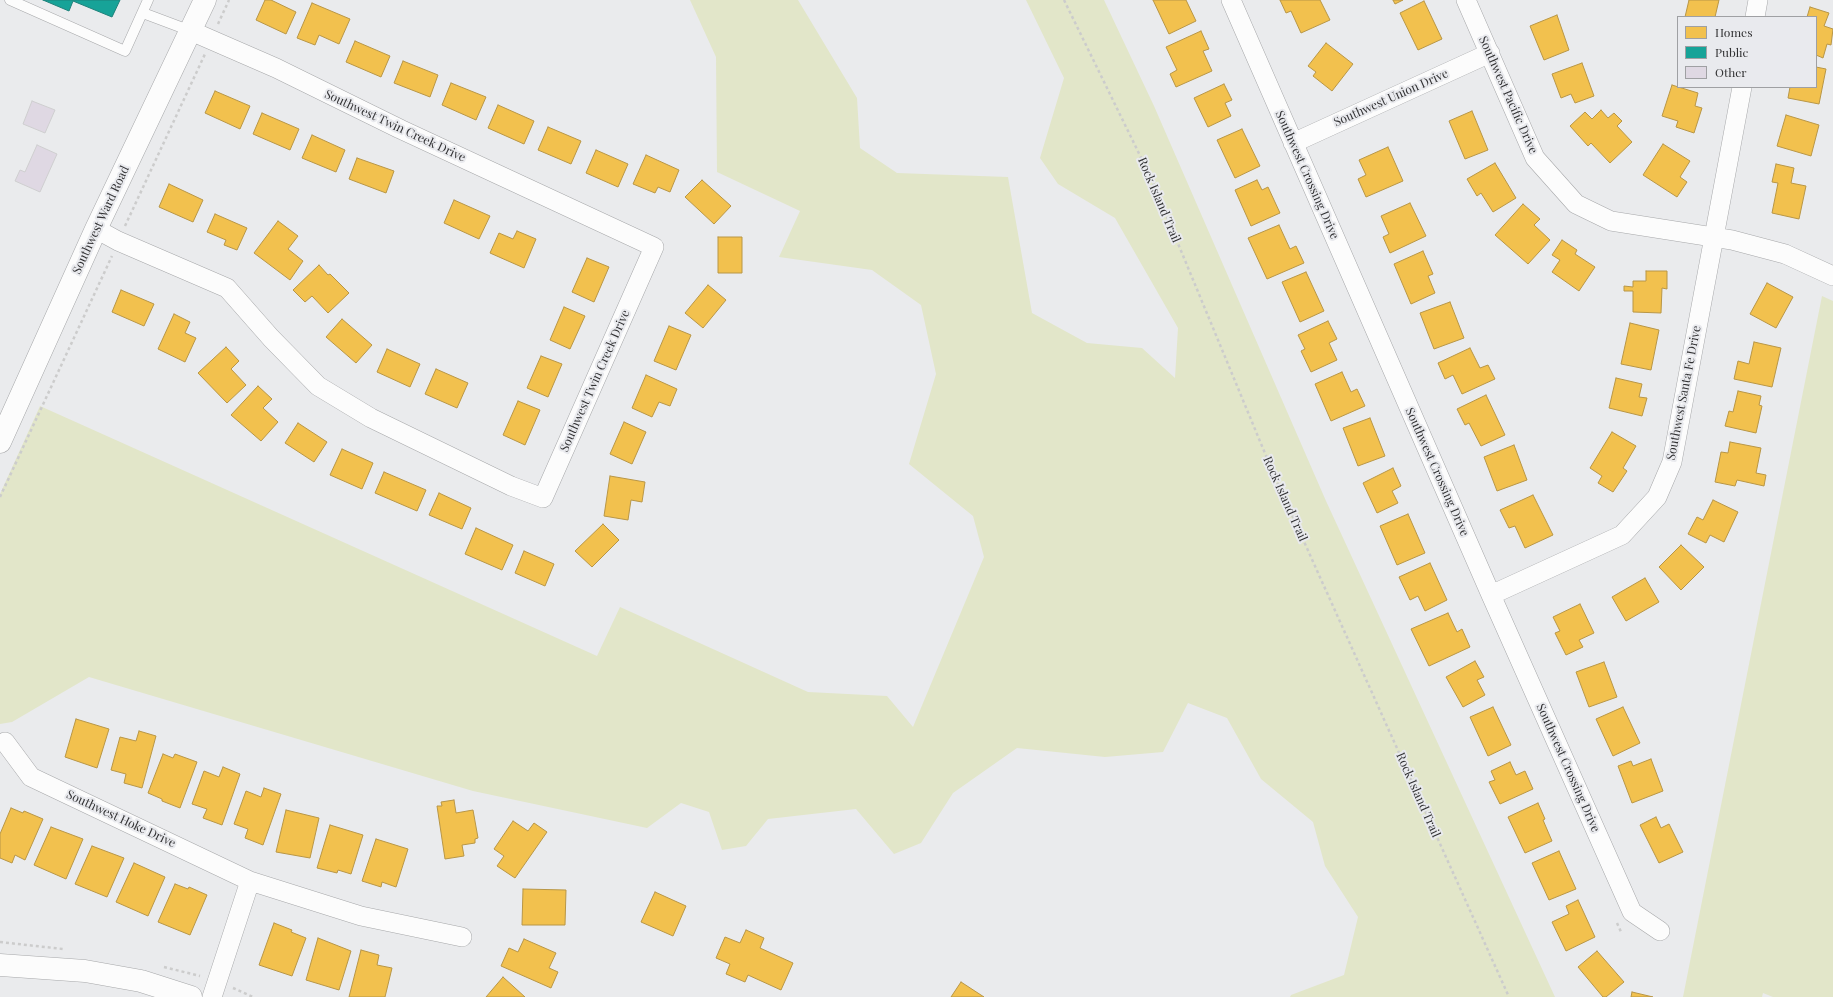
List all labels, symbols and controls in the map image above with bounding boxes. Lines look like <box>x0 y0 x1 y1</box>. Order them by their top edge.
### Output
legend <box>1677 16 1817 88</box>
text: Homes <box>1715 24 1753 40</box>
street label: Southwest Pacific Drive <box>1476 34 1540 156</box>
text: Public <box>1715 44 1748 60</box>
text: Other <box>1715 64 1747 80</box>
street label: Southwest Union Drive <box>1332 66 1450 130</box>
street label: Southwest Twin Creek Drive <box>322 87 468 165</box>
street label: Southwest Crossing Drive <box>1272 109 1342 241</box>
street label: Rock Island Trail <box>1135 155 1183 245</box>
street label: Southwest Ward Road <box>70 164 132 276</box>
street label: Southwest Twin Creek Drive <box>557 308 633 454</box>
street label: Southwest Santa Fe Drive <box>1664 324 1704 462</box>
street label: Southwest Crossing Drive <box>1402 406 1472 538</box>
street label: Rock Island Trail <box>1260 454 1310 544</box>
street label: Southwest Crossing Drive <box>1533 702 1603 834</box>
street label: Rock Island Trail <box>1393 750 1443 840</box>
street label: Southwest Hoke Drive <box>64 787 178 851</box>

